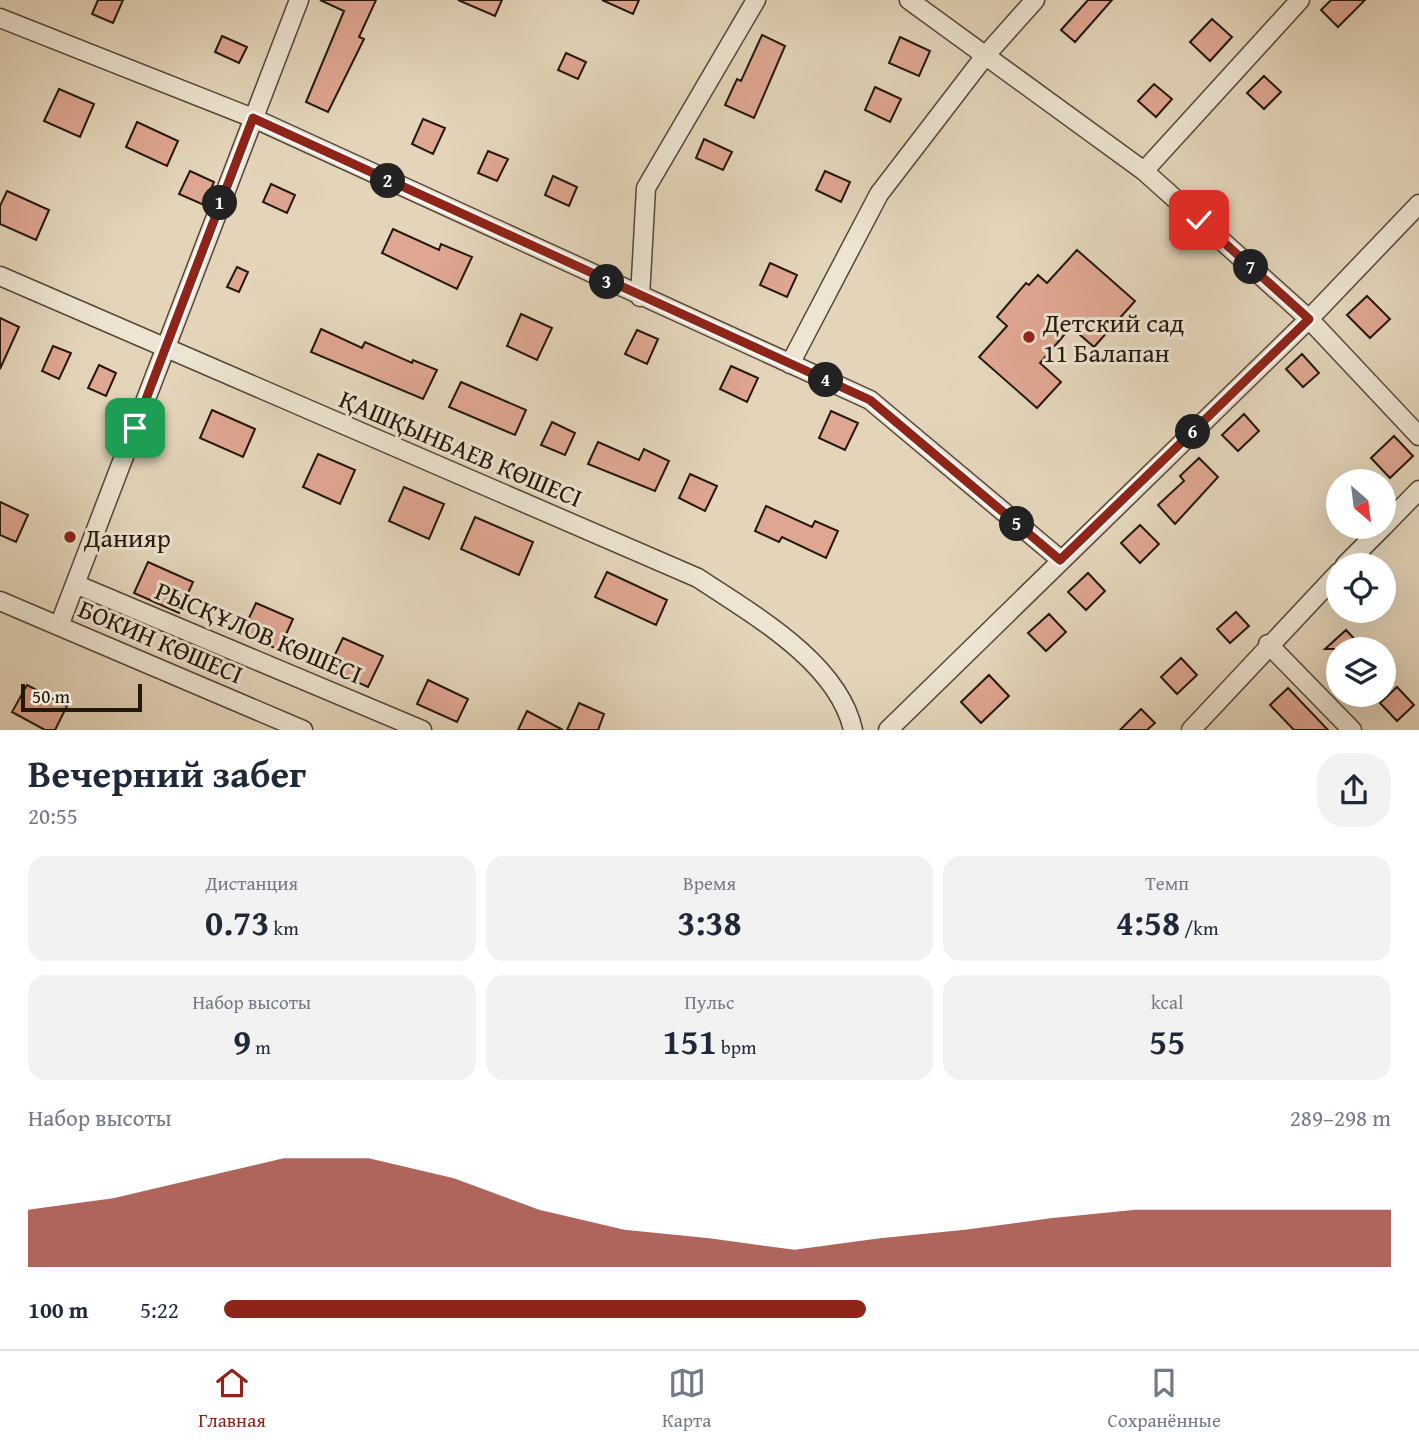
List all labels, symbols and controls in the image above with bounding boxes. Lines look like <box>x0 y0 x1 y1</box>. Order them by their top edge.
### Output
pin: 2 <box>370 164 406 198</box>
text: 2 <box>383 166 392 194</box>
pin: 1 <box>202 186 238 220</box>
text: 1 <box>215 188 224 216</box>
pin <box>1169 190 1229 250</box>
icon: check <box>1180 201 1218 239</box>
pin: 7 <box>1234 250 1268 284</box>
text: 7 <box>1246 252 1255 280</box>
pin: 3 <box>590 264 624 300</box>
text: 3 <box>602 267 611 295</box>
place label: Детский сад 11 Балапан <box>1042 303 1184 372</box>
marker: Детский сад 11 Балапан <box>1021 329 1037 345</box>
pin: 4 <box>808 362 844 398</box>
text: 4 <box>821 365 830 393</box>
street label: ҚАШҚЫНБАЕВ КӨШЕСІ <box>333 379 589 517</box>
pin <box>105 398 165 458</box>
icon: arrive <box>116 409 154 447</box>
pin: 6 <box>1176 414 1210 450</box>
text: 6 <box>1188 417 1197 445</box>
north arrow <box>1326 469 1396 539</box>
map controls <box>1326 469 1396 707</box>
pin: 5 <box>1000 506 1034 542</box>
text: 5 <box>1012 509 1021 537</box>
place label: Данияр <box>83 518 171 557</box>
marker: Данияр <box>62 529 78 545</box>
button: locate <box>1326 553 1396 623</box>
street label: РЫСҚҰЛОВ КӨШЕСІ <box>149 571 369 693</box>
street label: БОКИН КӨШЕСІ <box>72 589 250 693</box>
button: layers <box>1326 637 1396 707</box>
scale bar <box>21 680 142 712</box>
text: 50 m <box>32 682 70 710</box>
text: Вечерний забег <box>28 745 306 801</box>
button: share <box>1317 753 1391 827</box>
text: 20:55 <box>28 799 78 832</box>
text: Дистанция <box>205 869 298 897</box>
text: Время <box>683 869 736 897</box>
text: Темп <box>1145 869 1189 897</box>
text: 0.73 <box>205 897 269 948</box>
text: 3:38 <box>677 897 742 948</box>
text: 4:58 <box>1116 897 1180 948</box>
text: km <box>269 914 299 942</box>
text: /km <box>1180 914 1218 942</box>
text: Набор высоты <box>192 988 311 1016</box>
text: Пульс <box>685 988 734 1016</box>
text: kcal <box>1151 988 1183 1016</box>
text: 9 <box>233 1016 251 1067</box>
text: 151 <box>662 1016 717 1067</box>
text: 55 <box>1149 1016 1185 1067</box>
text: m <box>251 1033 271 1061</box>
text: bpm <box>717 1033 757 1061</box>
text: Набор высоты <box>28 1101 172 1134</box>
text: 289–298 m <box>1290 1101 1391 1134</box>
text: 100 m <box>28 1293 89 1326</box>
text: 5:22 <box>140 1293 179 1326</box>
tab: Главная <box>198 1364 266 1434</box>
tab: Карта <box>662 1364 711 1434</box>
tab: Сохранённые <box>1108 1364 1221 1434</box>

